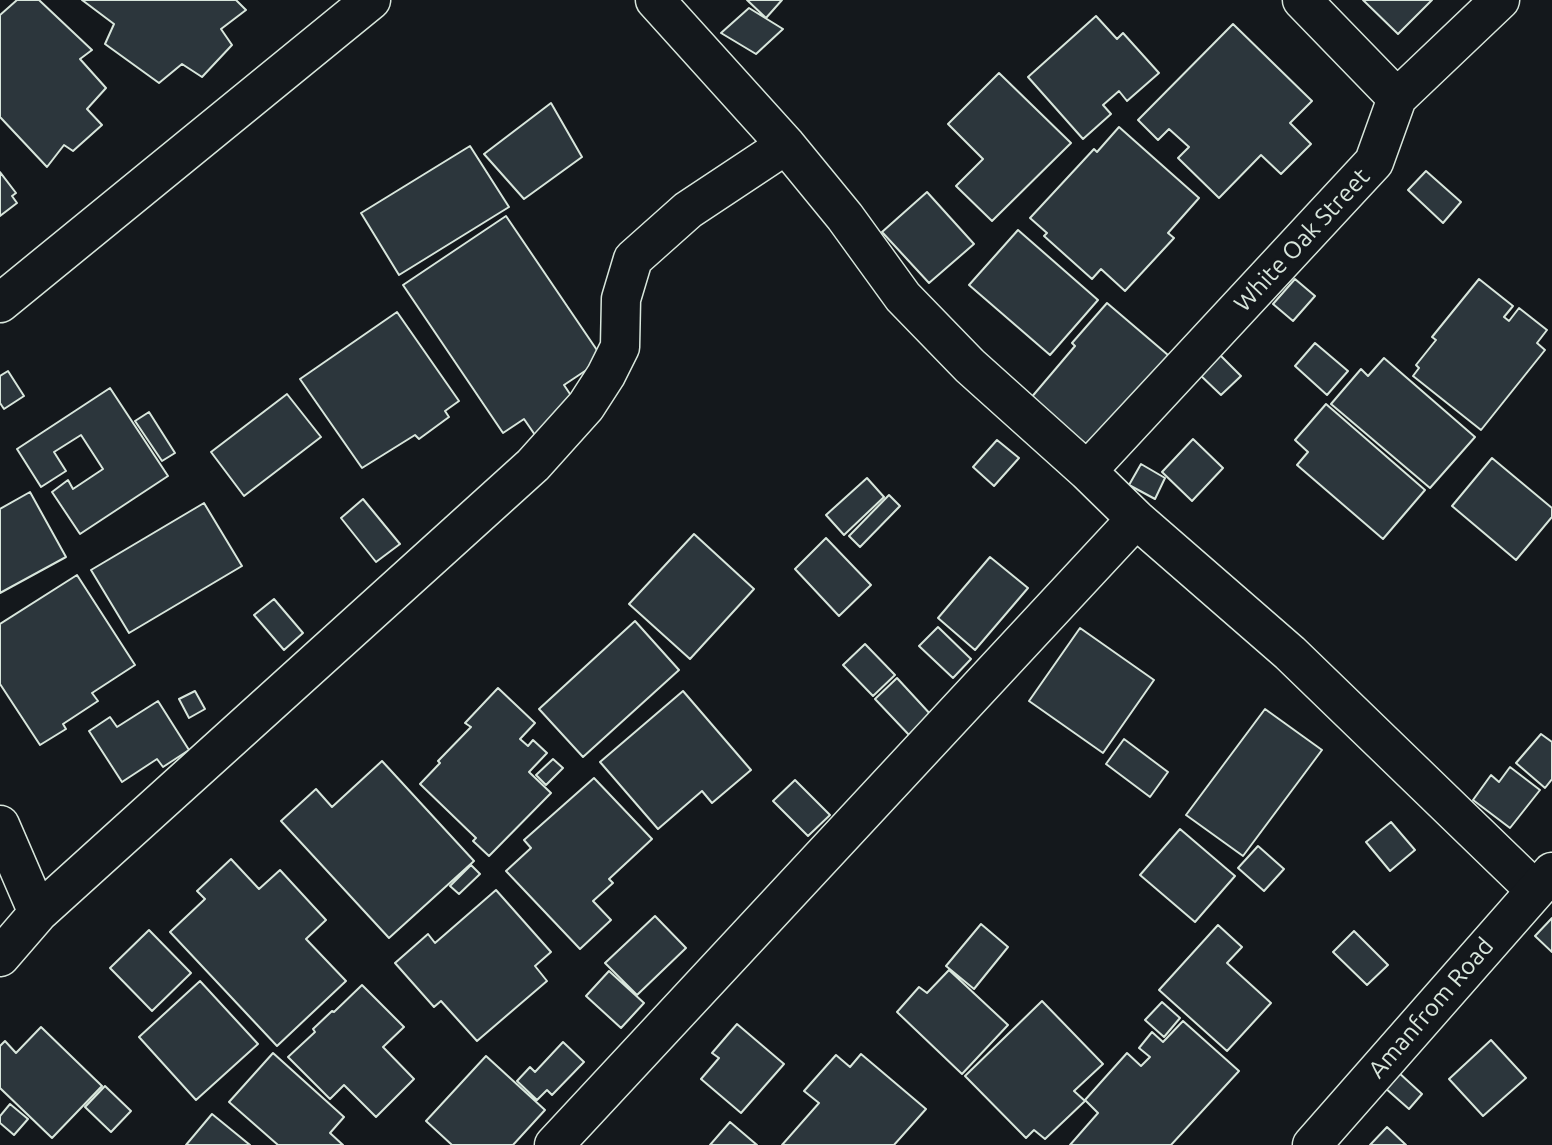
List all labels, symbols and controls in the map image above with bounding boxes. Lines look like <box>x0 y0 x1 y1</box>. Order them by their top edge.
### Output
street label: White Oak Street <box>1228 162 1376 318</box>
street label: Amanfrom Road <box>1362 932 1500 1084</box>

